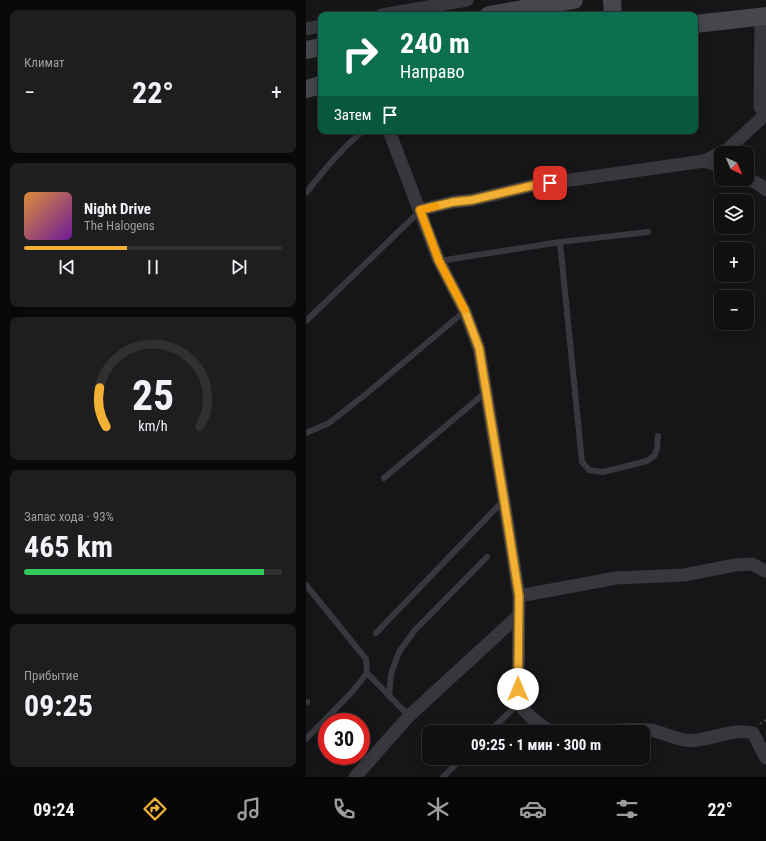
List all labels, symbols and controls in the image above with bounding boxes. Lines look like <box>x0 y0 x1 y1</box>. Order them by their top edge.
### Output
text: 240 m <box>400 27 470 60</box>
icon: right <box>334 28 386 80</box>
text: Климат <box>24 55 65 70</box>
text: Направо <box>400 61 465 82</box>
text: 22° <box>132 75 174 110</box>
text: − <box>24 80 35 105</box>
text: + <box>271 80 282 105</box>
icon: arrive <box>379 104 401 126</box>
text: Затем <box>334 106 371 124</box>
north arrow <box>714 146 754 186</box>
map controls <box>714 146 754 330</box>
pin <box>533 166 567 200</box>
icon: arrive <box>539 172 561 194</box>
button: layers <box>714 194 754 234</box>
text: Night Drive <box>84 200 151 218</box>
text: The Halogens <box>84 218 155 233</box>
button: + <box>714 242 754 282</box>
icon: previous <box>56 256 78 278</box>
icon: pause <box>142 256 164 278</box>
icon: next <box>228 256 250 278</box>
button: − <box>714 290 754 330</box>
text: 25 <box>132 370 174 419</box>
text: km/h <box>138 417 168 433</box>
text: Запас хода · 93% <box>24 509 114 524</box>
text: 465 km <box>24 529 113 564</box>
text: Прибытие <box>24 668 79 683</box>
position arrow <box>497 668 539 710</box>
text: 09:25 <box>24 688 93 723</box>
speed limit sign: 30 <box>318 713 370 765</box>
text: 09:25 · 1 мин · 300 m <box>471 736 601 754</box>
icon: directions <box>141 795 169 823</box>
icon: music <box>235 795 263 823</box>
icon: phone <box>330 795 358 823</box>
icon: climate <box>424 795 452 823</box>
icon: car <box>519 795 547 823</box>
icon: filters <box>613 795 641 823</box>
text: 09:24 <box>33 799 75 820</box>
text: 22° <box>707 799 733 820</box>

